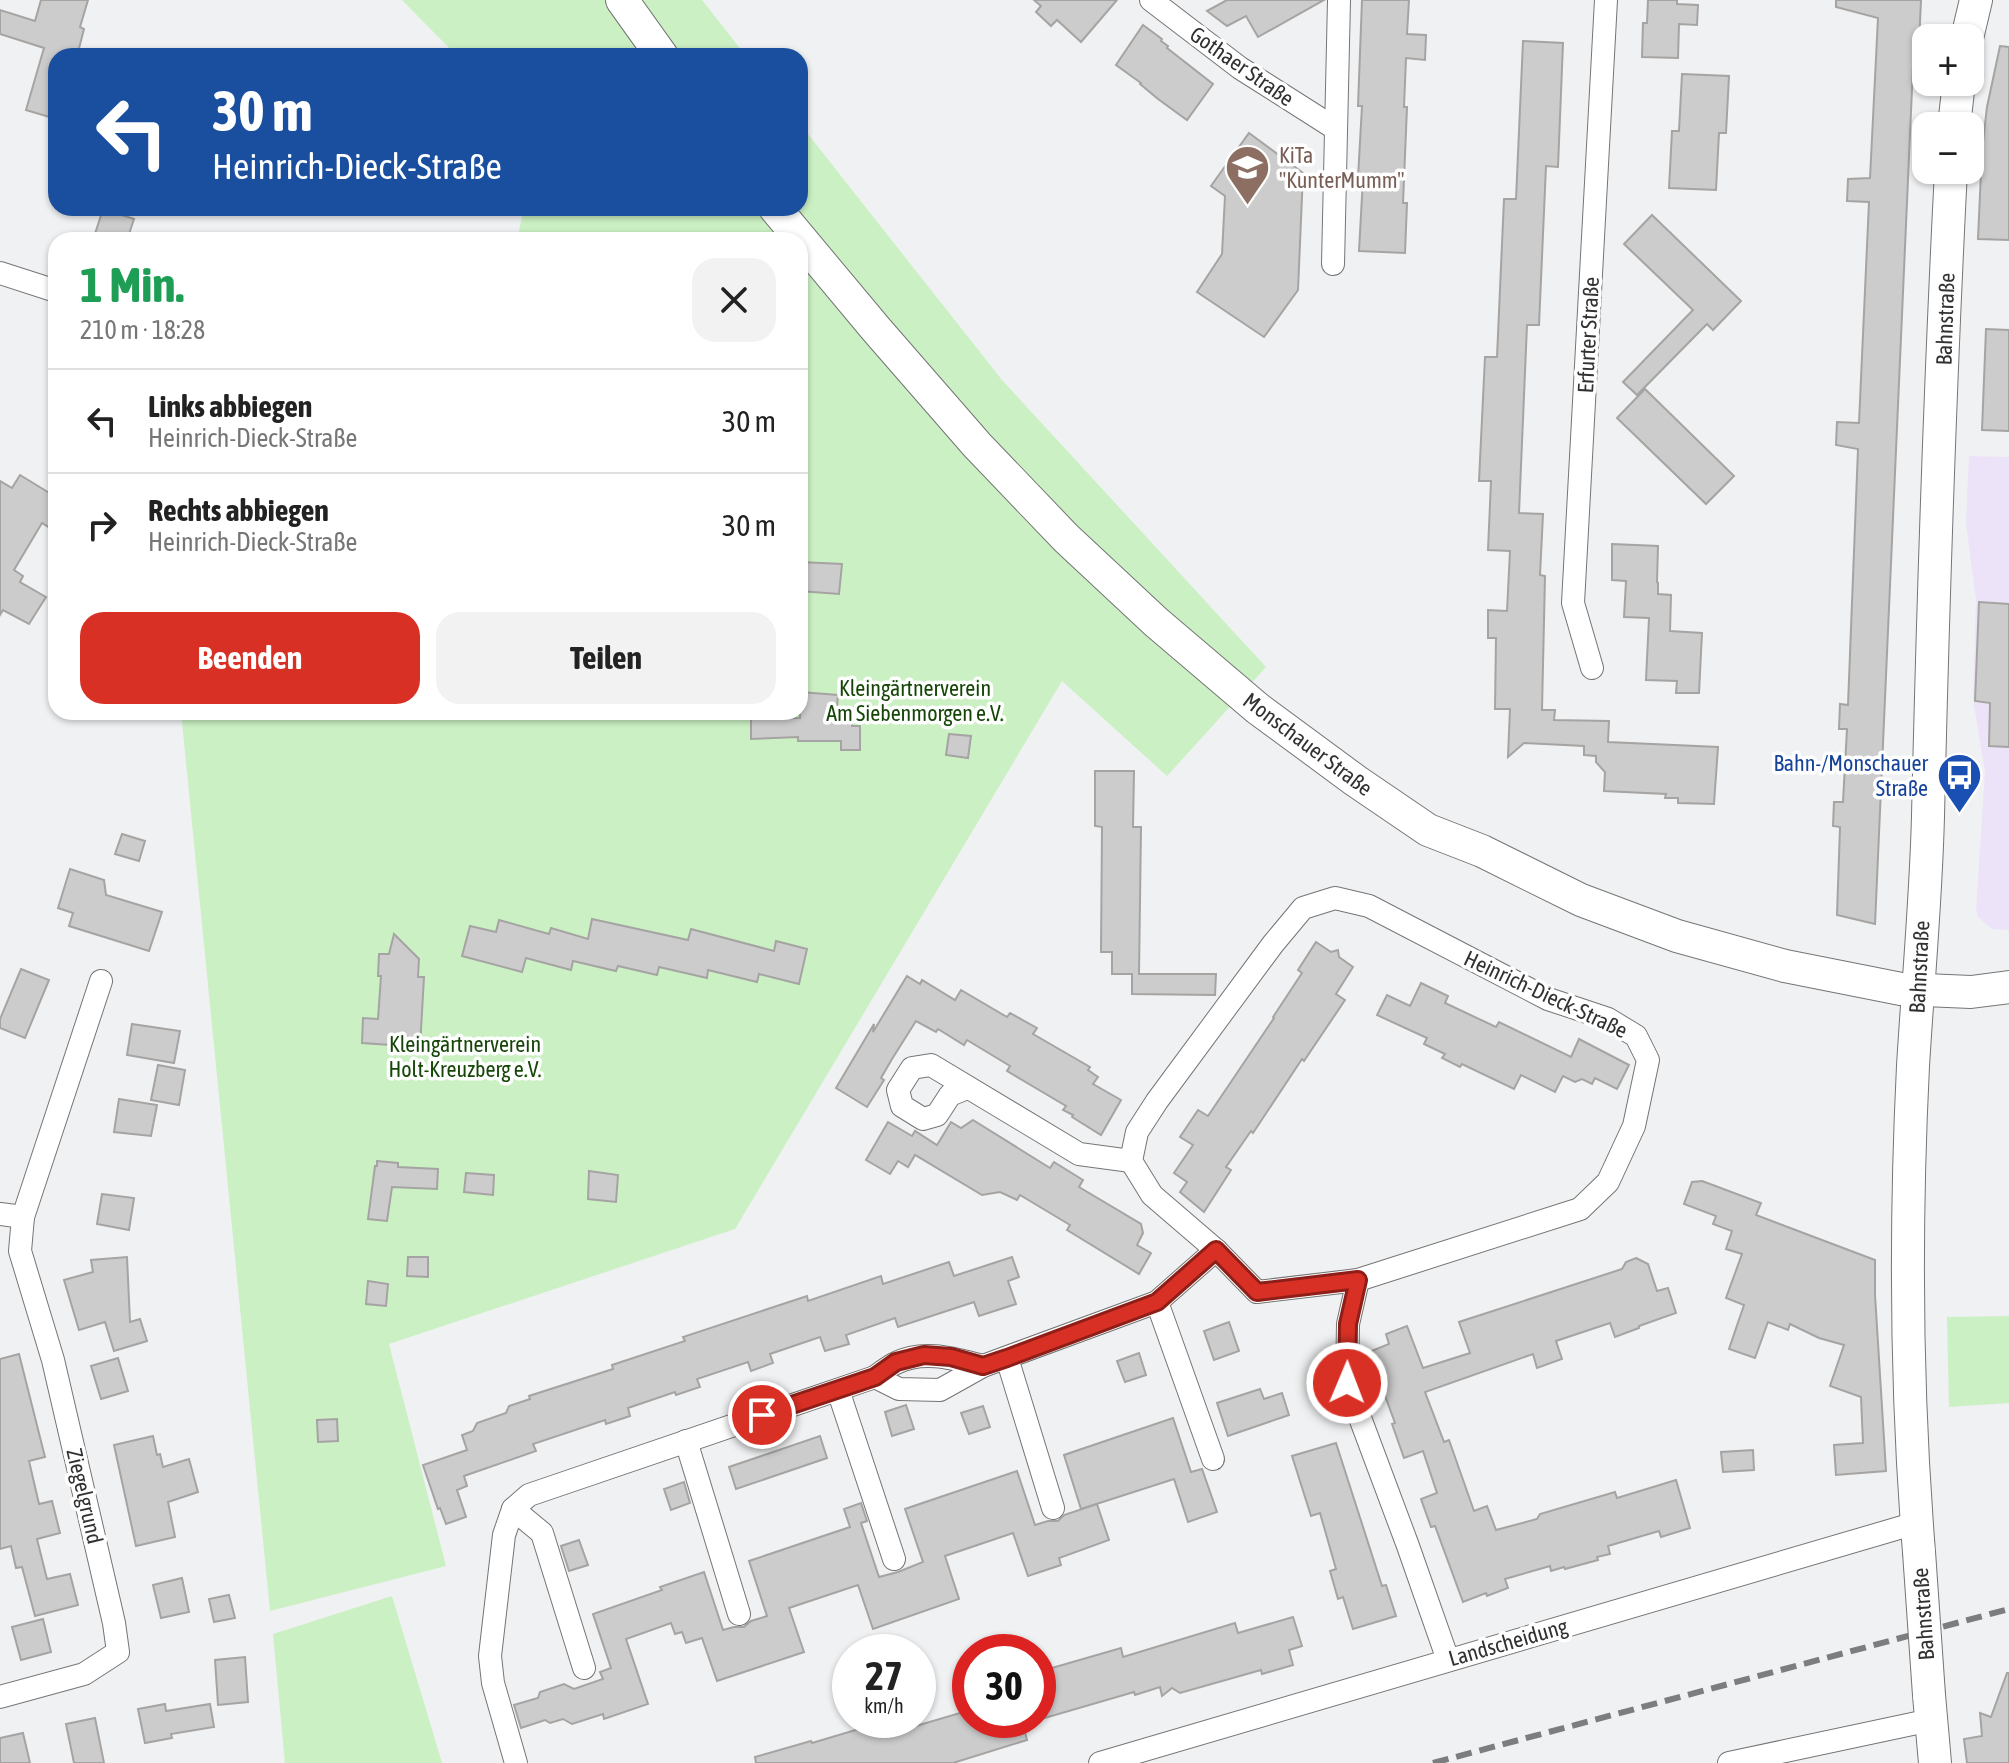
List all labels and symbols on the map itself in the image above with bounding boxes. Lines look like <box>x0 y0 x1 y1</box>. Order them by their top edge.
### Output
street label: Gothaer Straße <box>1185 21 1299 111</box>
place label: KiTa "KunterMumm" <box>1279 142 1404 193</box>
school or university icon: KiTa "KunterMumm" <box>1224 144 1272 207</box>
street label: Bahnstraße <box>1930 272 1960 366</box>
street label: Erfurter Straße <box>1572 276 1604 394</box>
park label: Kleingärtnerverein Am Siebenmorgen e.V. <box>826 675 1004 726</box>
street label: Monschauer Straße <box>1238 687 1378 801</box>
place label: Bahn-/Monschauer Straße <box>1773 750 1928 801</box>
bus stop icon: Bahn-/Monschauer Straße <box>1935 752 1983 815</box>
street label: Bahnstraße <box>1904 920 1934 1014</box>
street label: Heinrich-Dieck-Straße <box>1460 945 1632 1043</box>
park label: Kleingärtnerverein Holt-Kreuzberg e.V. <box>388 1031 542 1082</box>
position arrow <box>1305 1341 1389 1425</box>
pin <box>728 1381 796 1449</box>
street label: Ziegelgrund <box>61 1446 109 1546</box>
street label: Bahnstraße <box>1907 1567 1939 1661</box>
street label: Landscheidung <box>1445 1612 1571 1671</box>
speed limit sign: 30 <box>952 1634 1056 1738</box>

